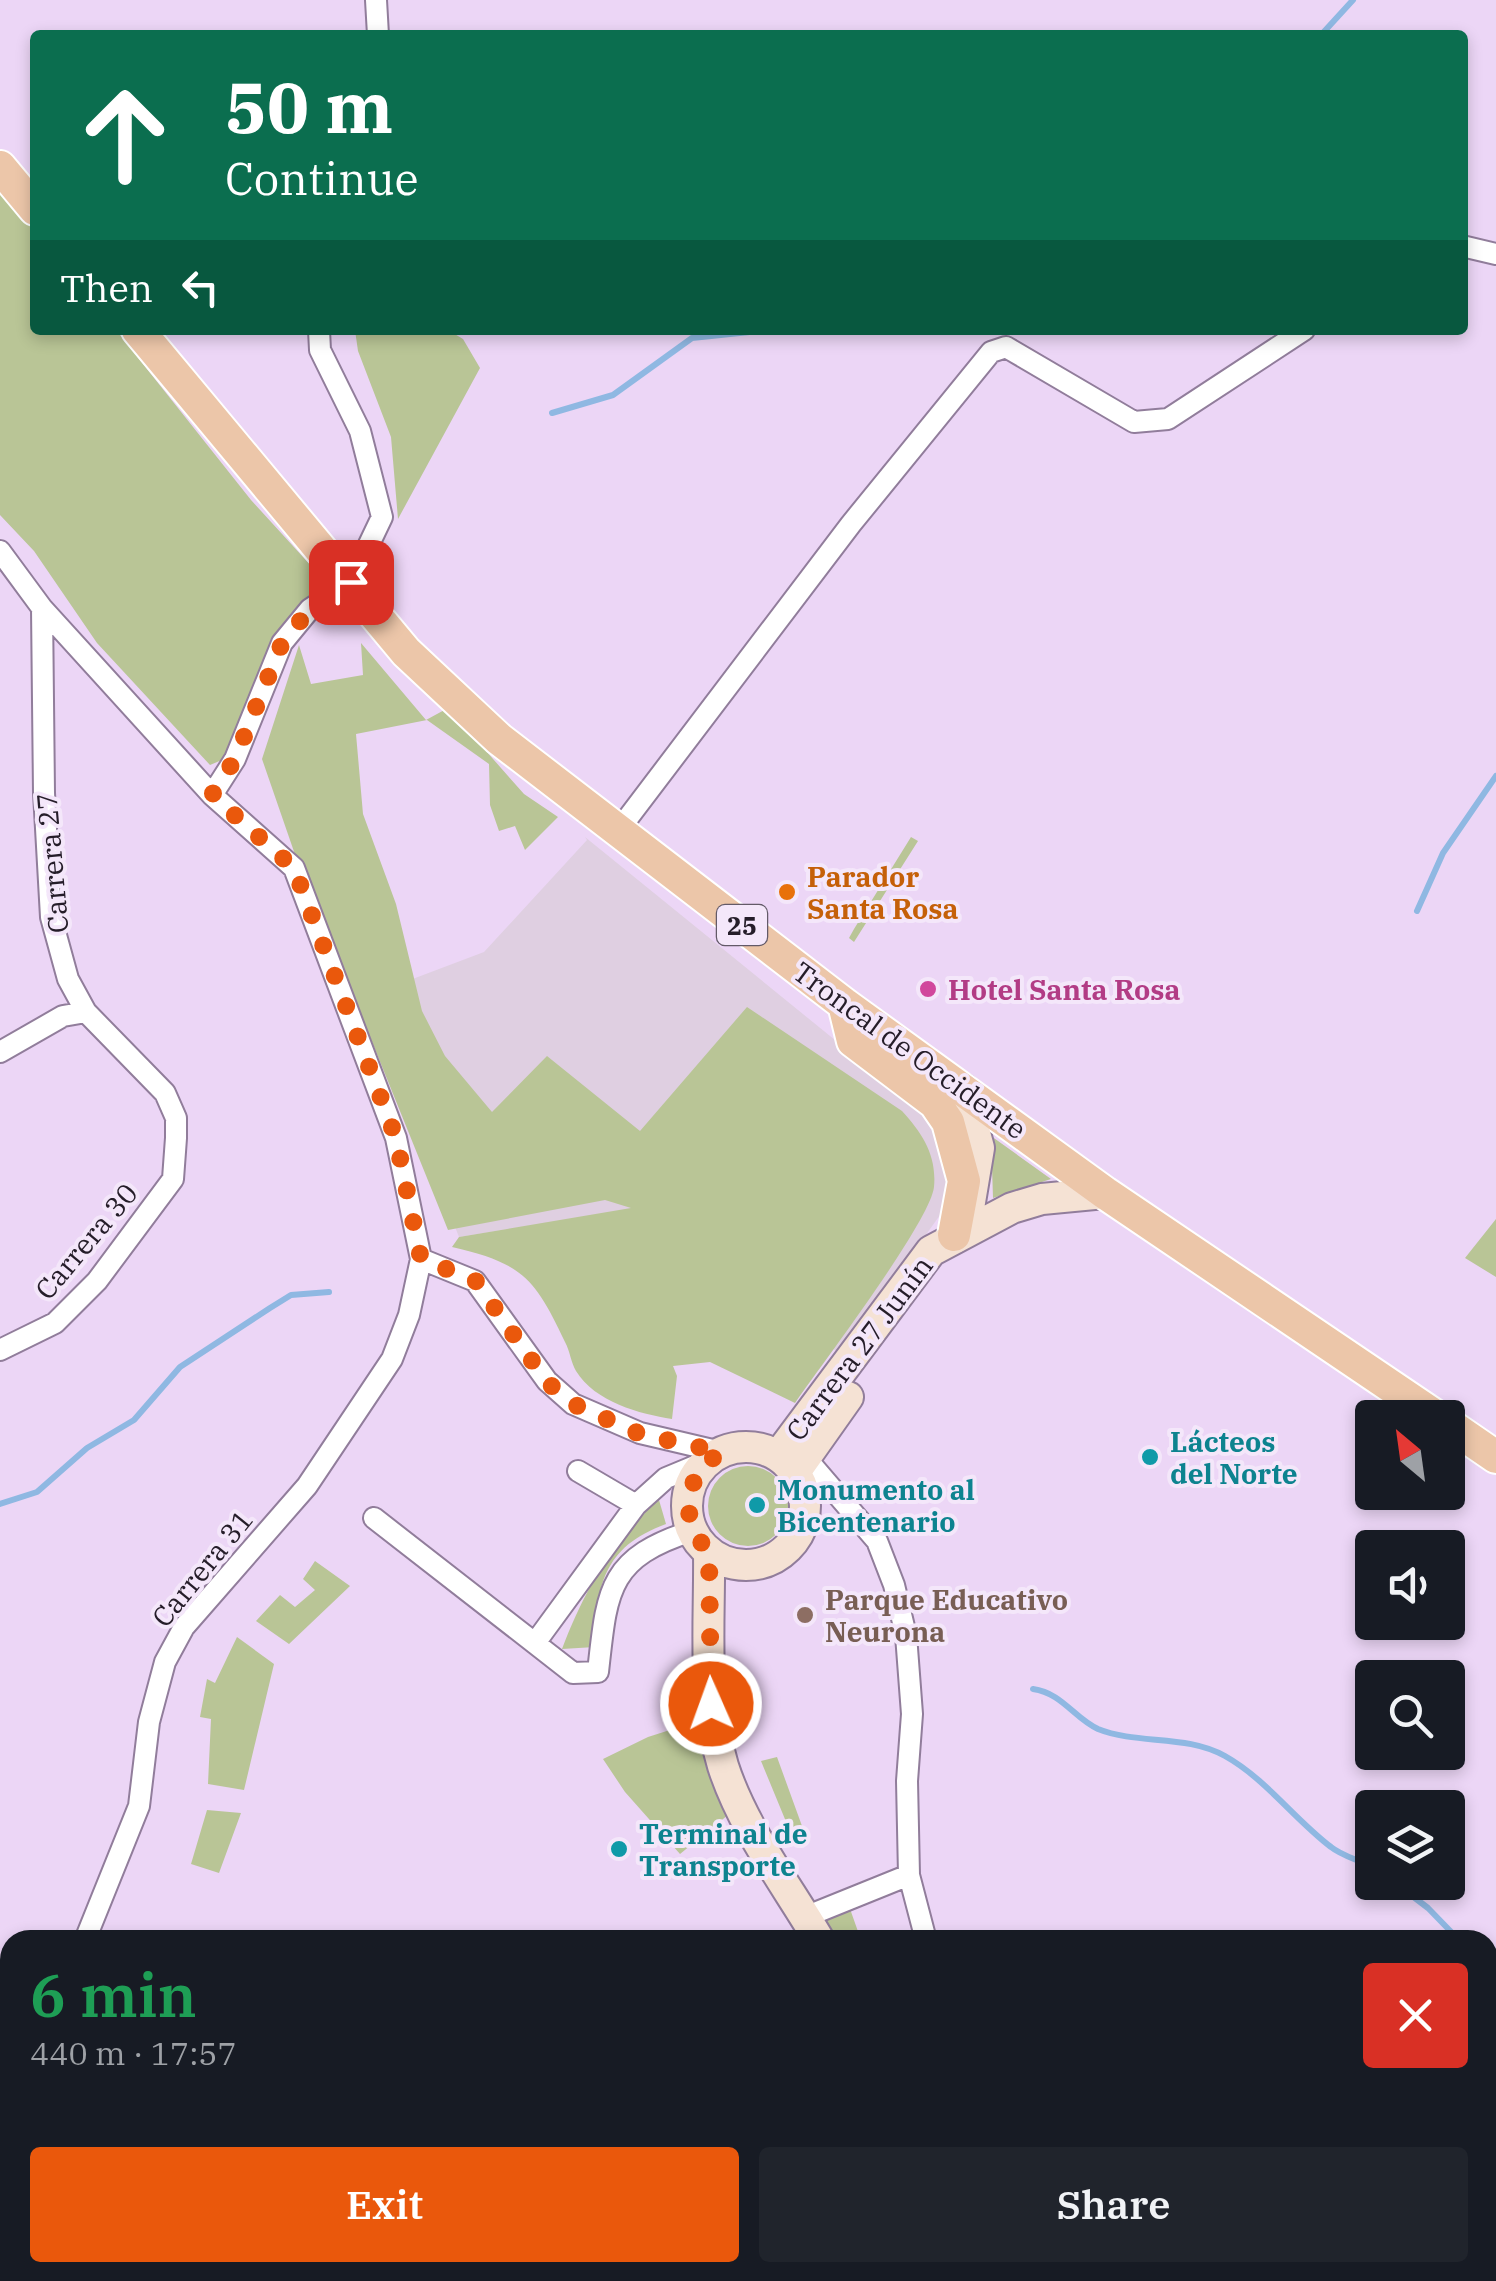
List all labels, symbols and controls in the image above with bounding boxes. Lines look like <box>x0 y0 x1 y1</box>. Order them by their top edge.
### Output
text: 50 m <box>225 61 393 152</box>
icon: ahead <box>60 70 190 200</box>
text: Continue <box>225 149 419 207</box>
icon: left <box>173 260 228 315</box>
text: Then <box>60 263 153 312</box>
pin <box>309 540 394 625</box>
icon: arrive <box>324 555 379 610</box>
street label: Carrera 27 <box>27 791 77 935</box>
place label: Parador Santa Rosa <box>807 858 958 927</box>
marker: Parador Santa Rosa <box>776 881 798 903</box>
road number: 25 <box>717 905 767 945</box>
street label: Troncal de Occidente <box>786 953 1034 1147</box>
place label: Hotel Santa Rosa <box>948 971 1180 1008</box>
marker: Hotel Santa Rosa <box>917 978 939 1000</box>
street label: Carrera 30 <box>27 1175 145 1307</box>
street label: Carrera 27 Junín <box>777 1248 941 1448</box>
north arrow <box>1355 1400 1465 1510</box>
map controls <box>1355 1400 1465 1900</box>
place label: Lácteos del Norte <box>1170 1423 1298 1492</box>
marker: Lácteos del Norte <box>1139 1446 1161 1468</box>
place label: Monumento al Bicentenario <box>777 1471 975 1540</box>
marker: Monumento al Bicentenario <box>746 1494 768 1516</box>
street label: Carrera 31 <box>143 1502 261 1634</box>
button: sound <box>1355 1530 1465 1640</box>
place label: Parque Educativo Neurona <box>825 1581 1068 1650</box>
marker: Parque Educativo Neurona <box>794 1604 816 1626</box>
position arrow <box>659 1652 763 1756</box>
button: search <box>1355 1660 1465 1770</box>
button: layers <box>1355 1790 1465 1900</box>
place label: Terminal de Transporte <box>639 1815 808 1884</box>
marker: Terminal de Transporte <box>608 1838 630 1860</box>
text: 6 min <box>30 1955 197 2034</box>
button: close <box>1363 1963 1468 2068</box>
text: 440 m · 17:57 <box>30 2032 237 2074</box>
button: Exit <box>30 2147 739 2262</box>
button: Share <box>759 2147 1468 2262</box>

